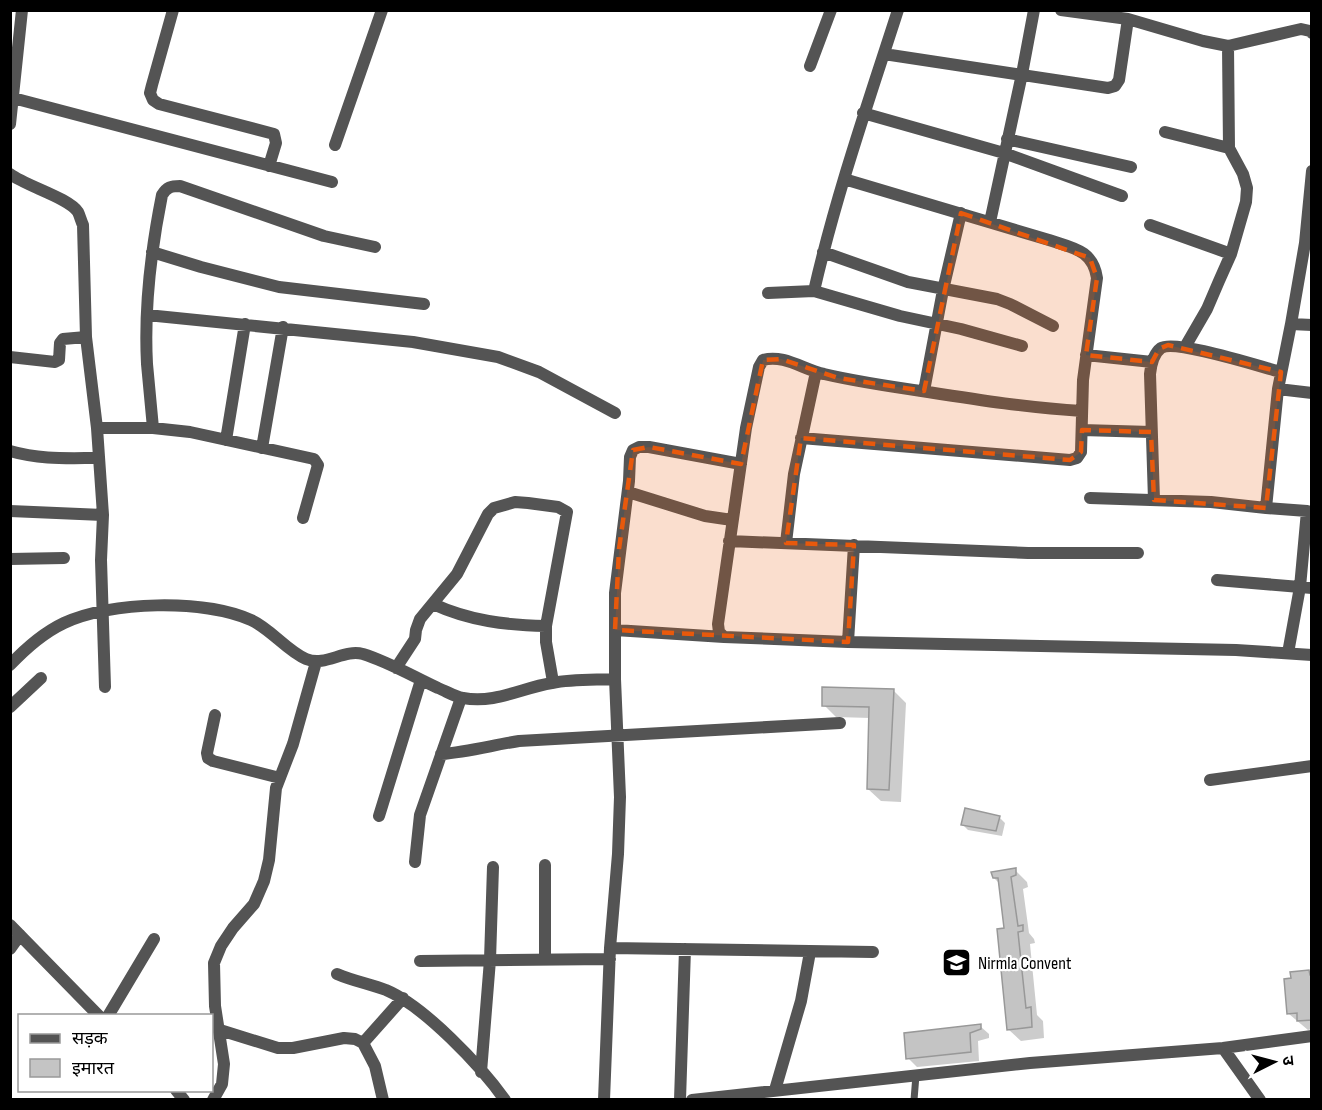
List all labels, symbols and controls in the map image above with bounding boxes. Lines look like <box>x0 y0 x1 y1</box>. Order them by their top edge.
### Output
school or university icon: Nirmla Convent <box>941 947 973 979</box>
place label: Nirmla Convent <box>978 953 1072 974</box>
legend <box>18 1014 213 1092</box>
text: सड़क <box>72 1028 109 1049</box>
north arrow <box>1244 1032 1304 1092</box>
text: उ <box>1277 1055 1297 1067</box>
text: इमारत <box>72 1058 115 1079</box>

